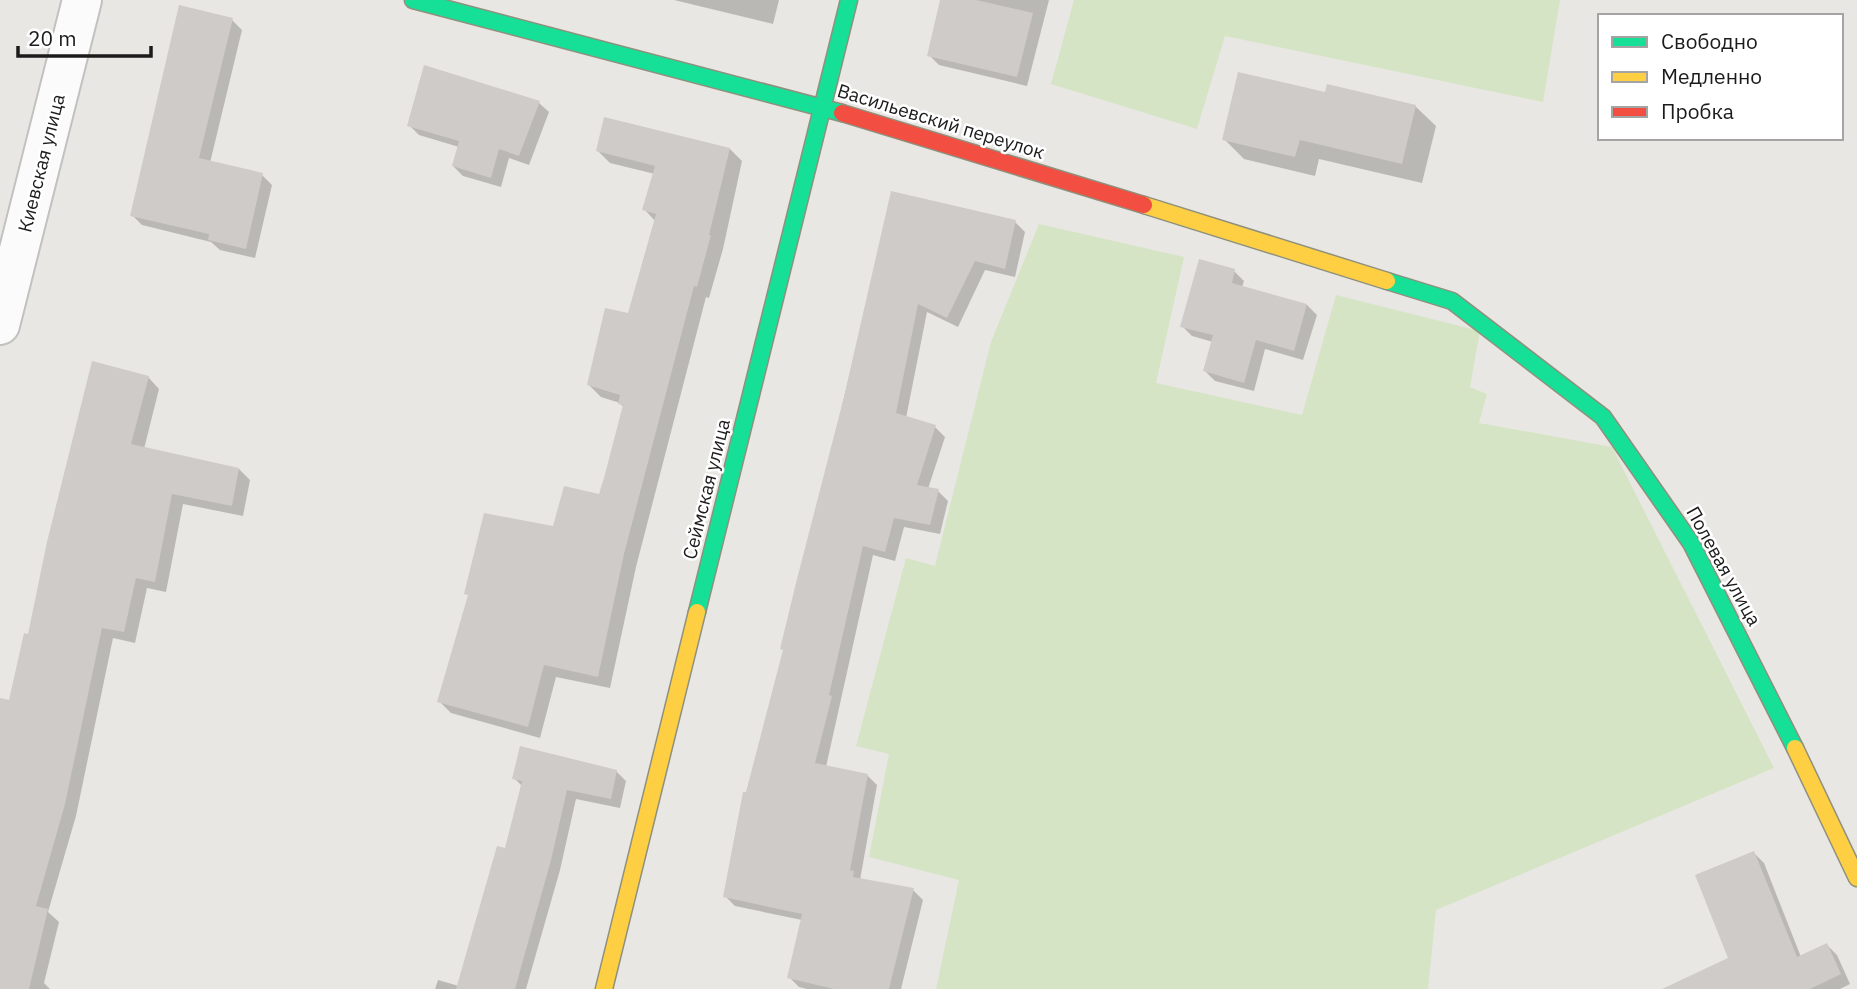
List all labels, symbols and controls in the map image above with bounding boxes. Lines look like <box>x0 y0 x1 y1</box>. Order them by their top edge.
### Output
scale bar <box>18 14 150 58</box>
legend <box>1598 14 1843 140</box>
text: 20 m <box>28 24 77 52</box>
text: Свободно <box>1661 27 1758 55</box>
text: Медленно <box>1661 62 1762 90</box>
street label: Васильевский переулок <box>834 78 1048 164</box>
street label: Киевская улица <box>12 91 70 235</box>
text: Пробка <box>1661 97 1734 125</box>
street label: Сеймская улица <box>677 416 735 562</box>
street label: Полевая улица <box>1681 502 1767 630</box>

